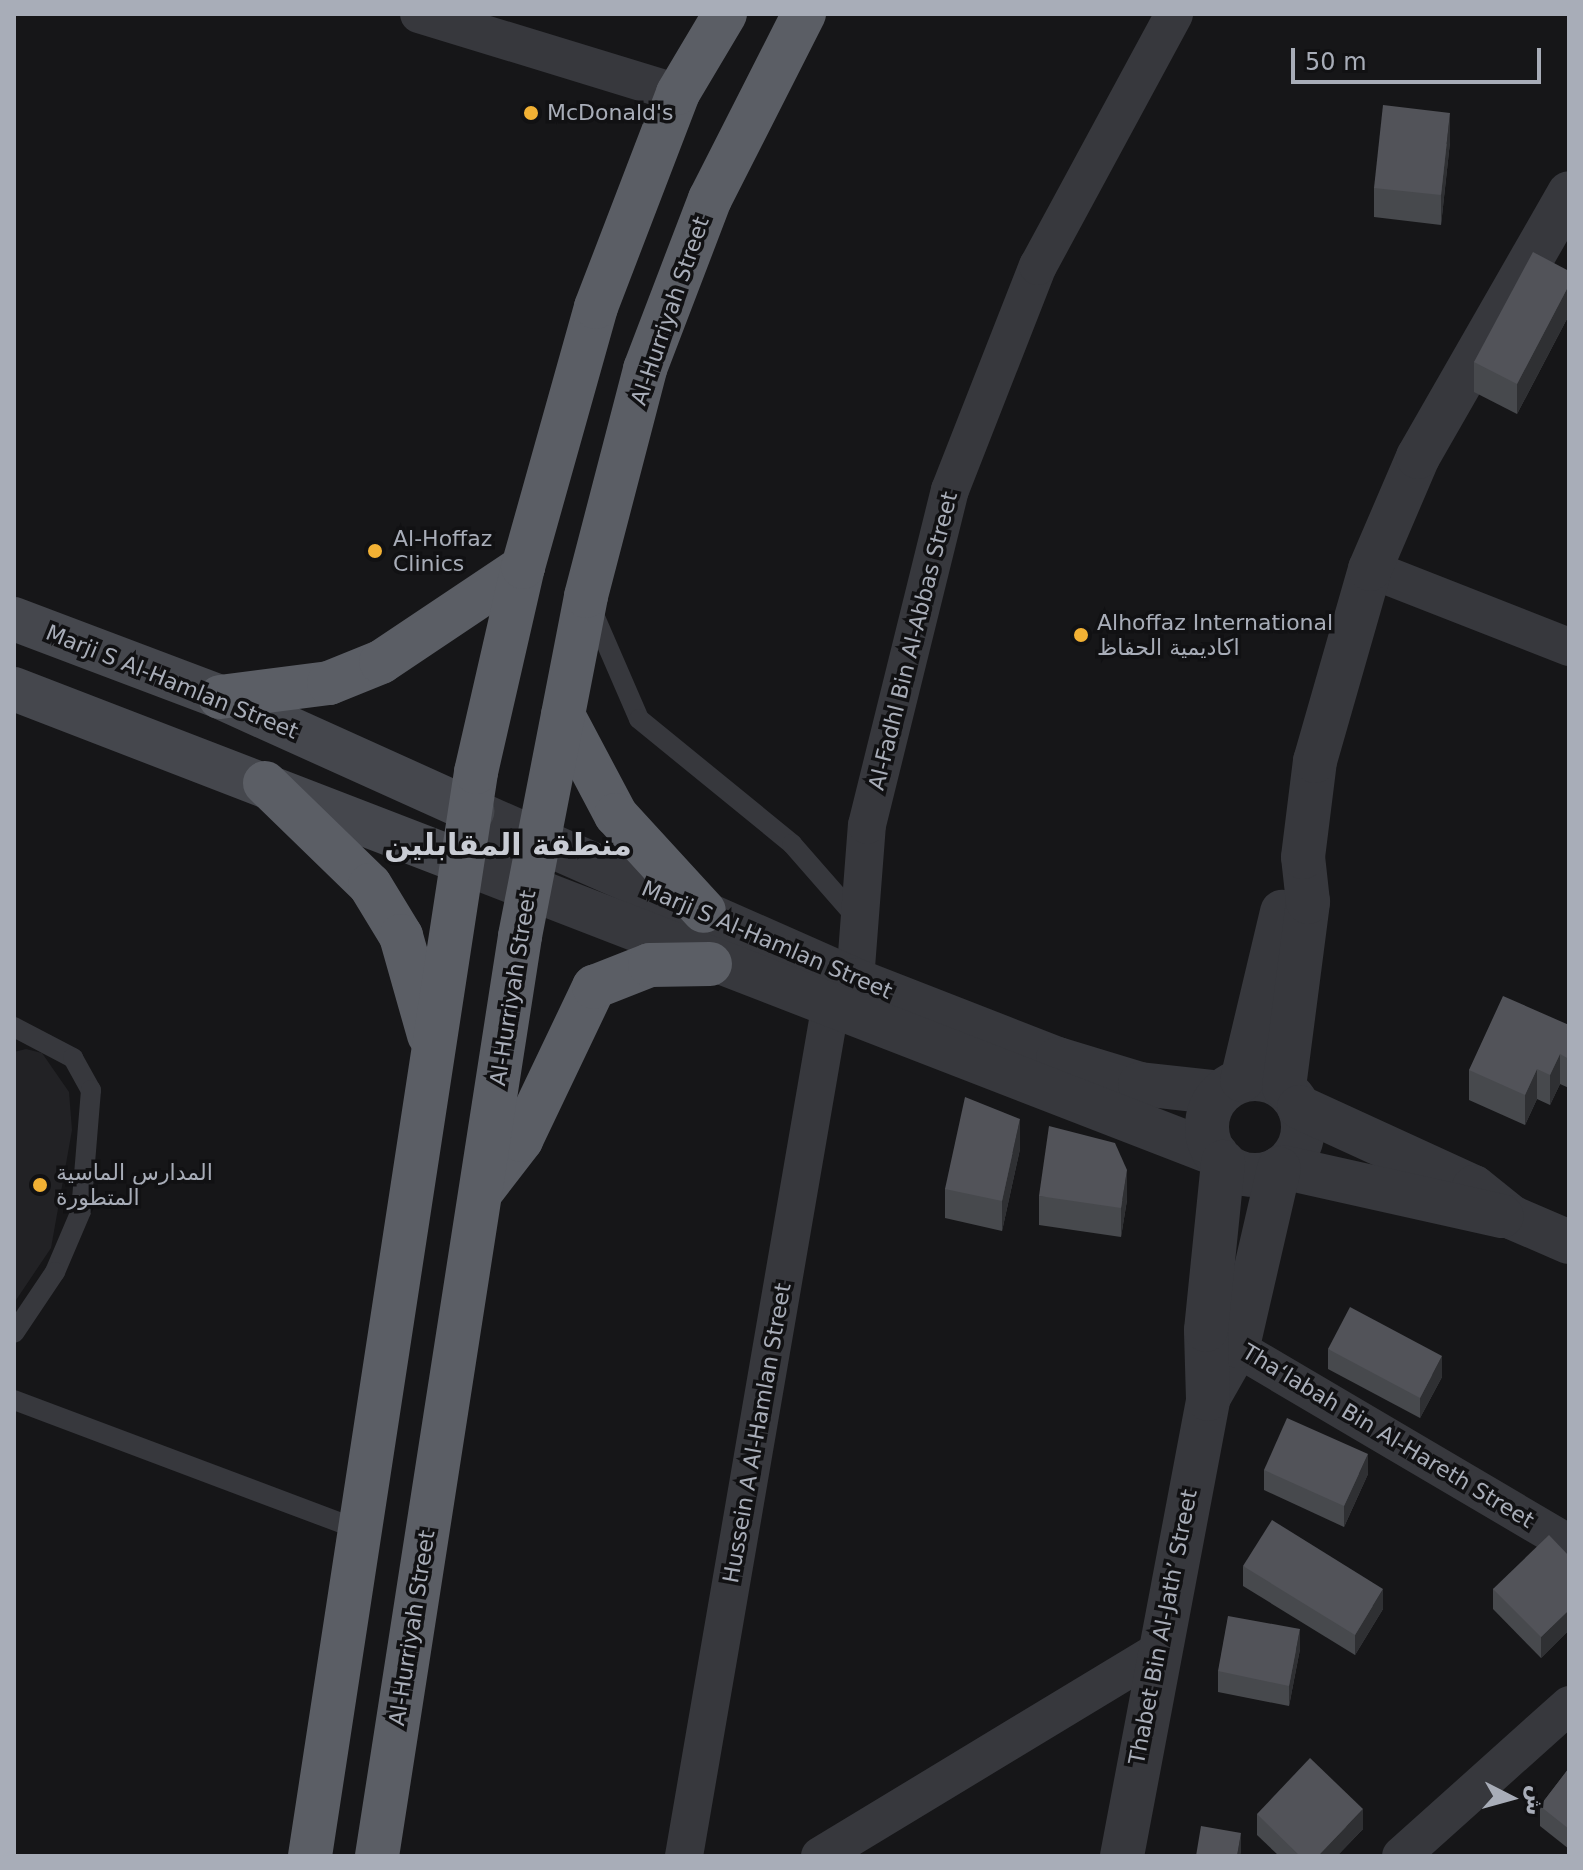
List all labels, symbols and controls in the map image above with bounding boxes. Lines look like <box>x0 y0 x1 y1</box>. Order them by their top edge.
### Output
scale bar <box>1295 32 1545 82</box>
text: 50 m <box>1305 48 1367 76</box>
place label: McDonald's <box>547 100 673 126</box>
marker: McDonald's <box>522 104 540 122</box>
street label: Al-Hurriyah Street <box>625 213 715 409</box>
street label: Al-Fadhl Bin Al-Abbas Street <box>863 489 963 793</box>
place label: Al-Hoffaz Clinics <box>393 525 492 576</box>
marker: Al-Hoffaz Clinics <box>364 540 386 562</box>
place label: Alhoffaz International اكاديمية الحفاظ <box>1097 609 1333 660</box>
street label: Marji S Al-Hamlan Street <box>42 619 302 745</box>
marker: Alhoffaz International اكاديمية الحفاظ <box>1072 626 1090 644</box>
district label: منطقة المقابلين <box>384 827 632 863</box>
street label: Marji S Al-Hamlan Street <box>638 875 896 1005</box>
street label: Al-Hurriyah Street <box>484 888 542 1088</box>
place label: المدارس الماسية المتطورة <box>56 1159 213 1210</box>
marker: المدارس الماسية المتطورة <box>31 1176 49 1194</box>
street label: Hussein A Al-Hamlan Street <box>718 1281 796 1585</box>
street label: Tha‘labah Bin Al-Hareth Street <box>1237 1338 1539 1534</box>
street label: Thabet Bin Al-Jath’ Street <box>1123 1487 1203 1767</box>
street label: Al-Hurriyah Street <box>383 1528 441 1728</box>
north arrow <box>1471 1758 1551 1838</box>
text: ش <box>1521 1784 1549 1817</box>

